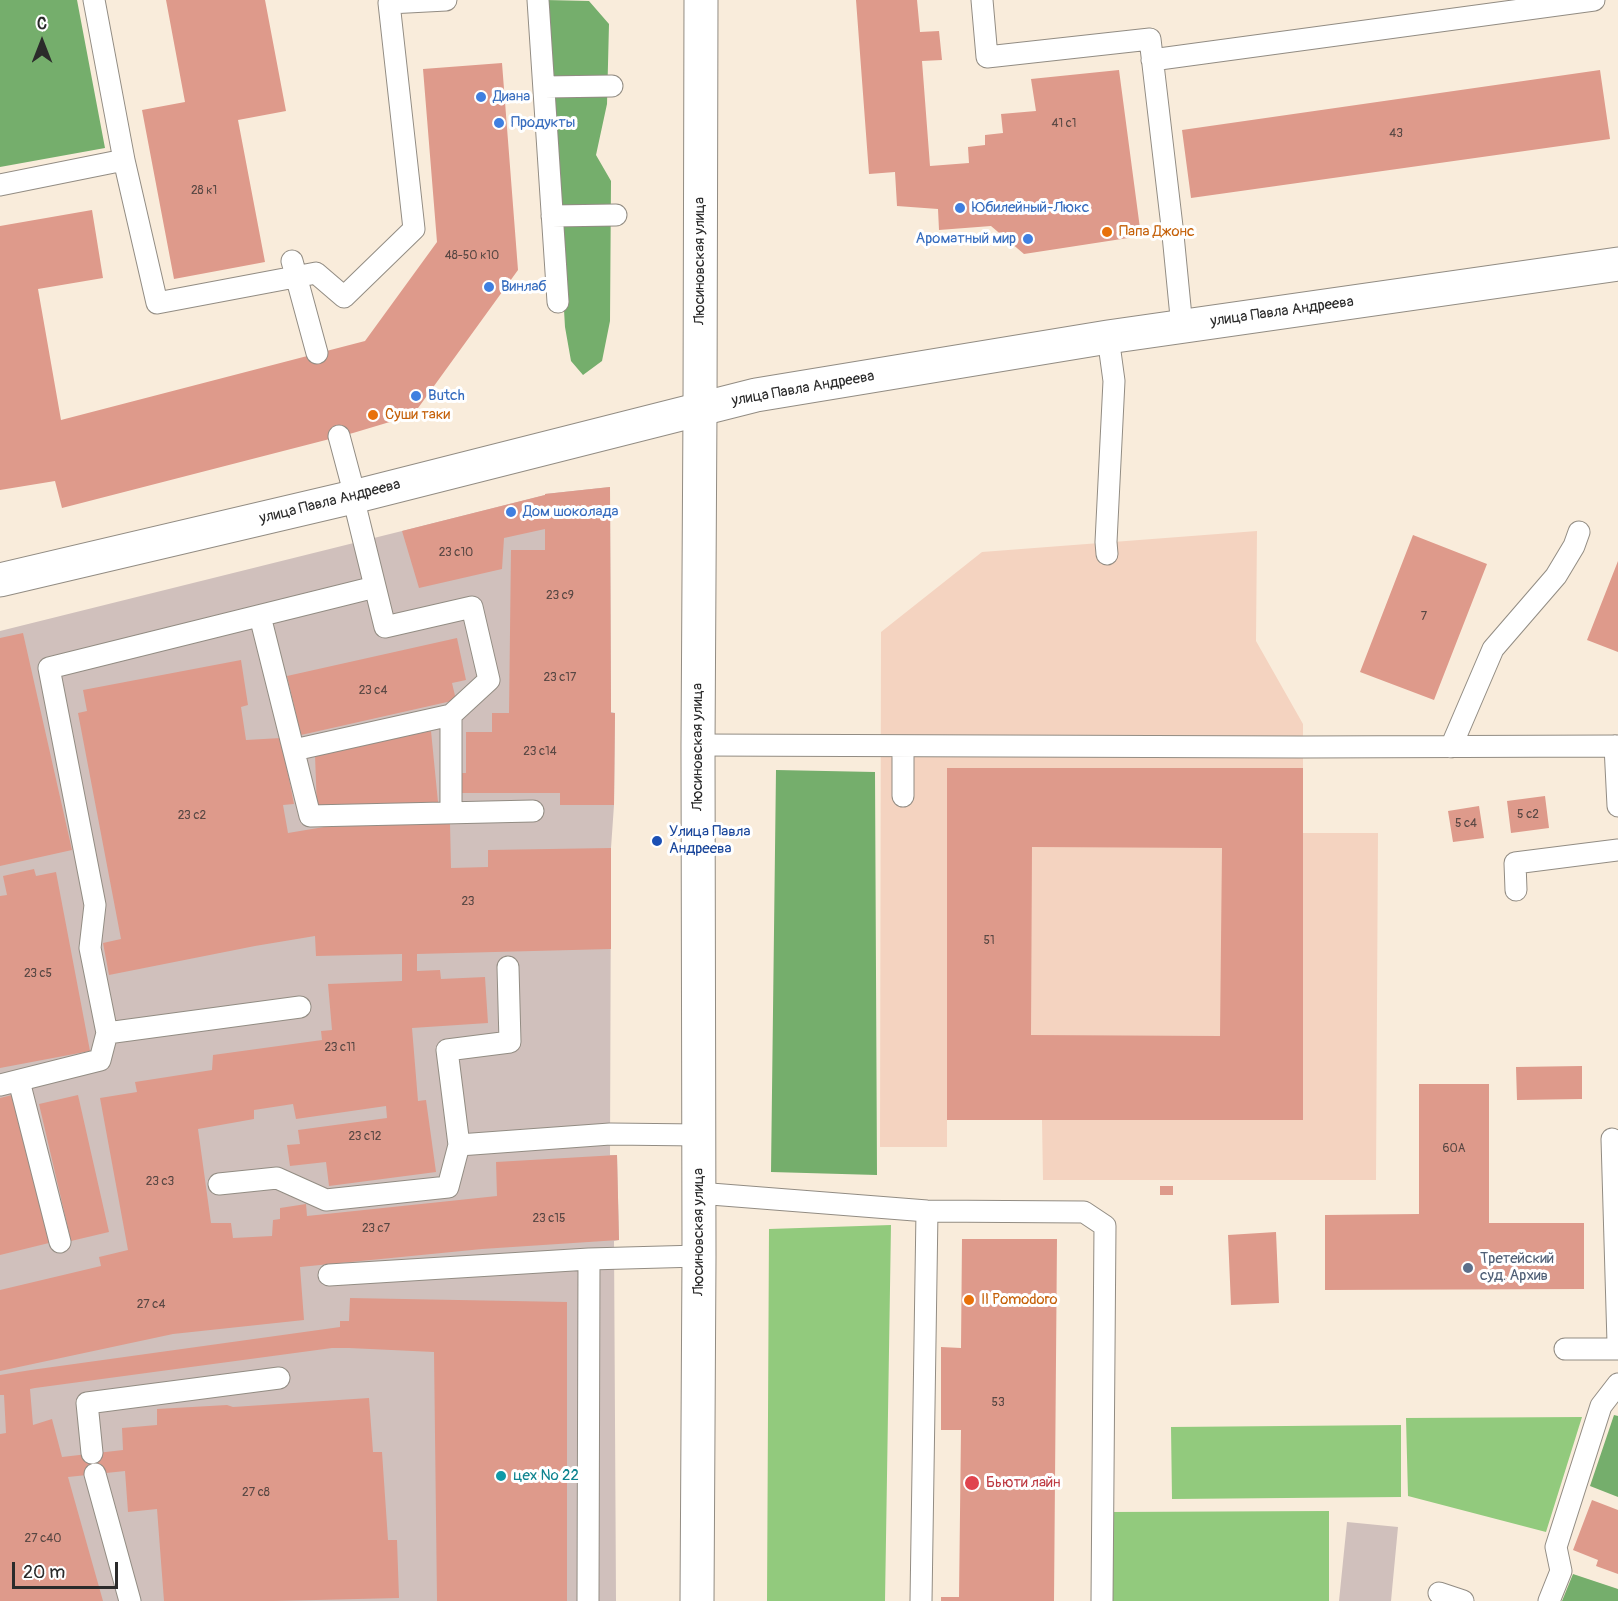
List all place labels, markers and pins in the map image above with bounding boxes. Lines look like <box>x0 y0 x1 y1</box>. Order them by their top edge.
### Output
place label: Диана <box>493 88 530 106</box>
marker: Диана <box>474 90 488 104</box>
place label: Продукты <box>511 114 575 132</box>
marker: Продукты <box>492 116 506 130</box>
place label: Юбилейный-Люкс <box>972 199 1089 217</box>
marker: Юбилейный-Люкс <box>953 201 967 215</box>
place label: Папа Джонс <box>1119 223 1195 241</box>
marker: Папа Джонс <box>1100 225 1114 239</box>
place label: Ароматный мир <box>916 230 1016 248</box>
marker: Ароматный мир <box>1021 232 1035 246</box>
place label: Винлаб <box>501 278 547 296</box>
marker: Винлаб <box>482 280 496 294</box>
place label: Butch <box>428 387 465 405</box>
marker: Butch <box>409 389 423 403</box>
place label: Суши таки <box>385 406 450 424</box>
marker: Суши таки <box>366 408 380 422</box>
place label: Дом шоколада <box>523 503 619 521</box>
marker: Дом шоколада <box>504 505 518 519</box>
place label: Улица Павла Андреева <box>669 823 750 858</box>
marker: Улица Павла Андреева <box>650 834 664 848</box>
place label: Третейский суд. Архив <box>1480 1250 1554 1285</box>
marker: Третейский суд. Архив <box>1461 1261 1475 1275</box>
place label: Il Pomodoro <box>981 1291 1058 1309</box>
marker: Il Pomodoro <box>962 1293 976 1307</box>
place label: цех № 22 <box>513 1467 579 1485</box>
marker: цех № 22 <box>494 1469 508 1483</box>
marker: Бьюти лайн <box>963 1474 981 1492</box>
place label: Бьюти лайн <box>986 1474 1061 1492</box>

